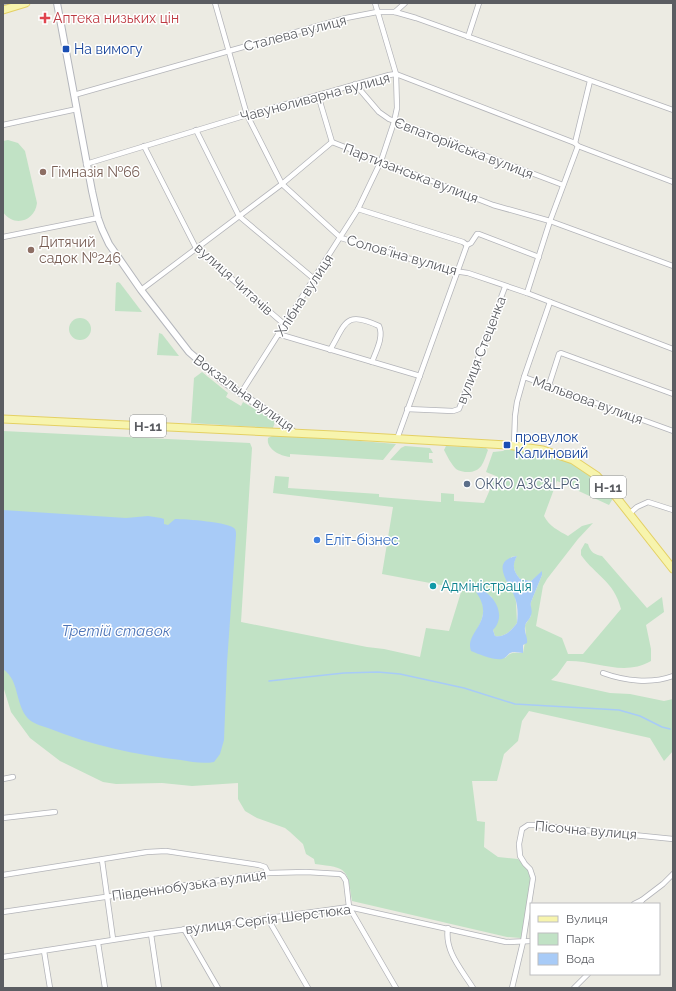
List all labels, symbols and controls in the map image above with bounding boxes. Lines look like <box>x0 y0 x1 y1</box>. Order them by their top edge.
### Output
place label: Аптека низьких цін <box>53 10 179 26</box>
street label: Сталева вулиця <box>242 12 348 54</box>
marker: Аптека низьких цін <box>40 13 50 23</box>
place label: На вимогу <box>74 41 143 57</box>
marker: На вимогу <box>61 44 71 54</box>
street label: Чавуноливарна вулиця <box>238 69 392 125</box>
street label: Євпаторійська вулиця <box>392 114 536 182</box>
street label: Партизанська вулиця <box>341 140 481 206</box>
place label: Гімназія №66 <box>51 164 140 180</box>
marker: Гімназія №66 <box>38 167 48 177</box>
street label: Соловʼїна вулиця <box>345 232 459 278</box>
place label: Дитячий садок №246 <box>39 234 121 266</box>
street label: вулиця Читачів <box>192 240 276 318</box>
marker: Дитячий садок №246 <box>26 245 36 255</box>
street label: Хлібна вулиця <box>272 251 336 339</box>
street label: вулиця Стеценка <box>453 294 509 406</box>
street label: Вокзальна вулиця <box>191 351 297 435</box>
street label: Мальвова вулиця <box>531 373 645 427</box>
road number: Н-11 <box>130 415 166 437</box>
place label: провулок Калиновий <box>515 429 588 461</box>
marker: провулок Калиновий <box>502 440 512 450</box>
place label: ОККО АЗС&LPG <box>475 476 579 492</box>
road number: Н-11 <box>590 476 626 498</box>
marker: ОККО АЗС&LPG <box>462 479 472 489</box>
place label: Еліт-бізнес <box>325 532 399 548</box>
marker: Еліт-бізнес <box>312 535 322 545</box>
place label: Адміністрація <box>441 578 532 594</box>
marker: Адміністрація <box>428 581 438 591</box>
water label: Третій ставок <box>62 622 171 640</box>
street label: Пісочна вулиця <box>534 818 638 842</box>
street label: Південнобузька вулиця <box>111 866 267 904</box>
street label: вулиця Сергія Шерстюка <box>184 901 352 937</box>
legend <box>530 903 660 975</box>
text: Вулиця <box>566 912 608 926</box>
text: Парк <box>566 932 595 946</box>
text: Вода <box>566 952 595 966</box>

